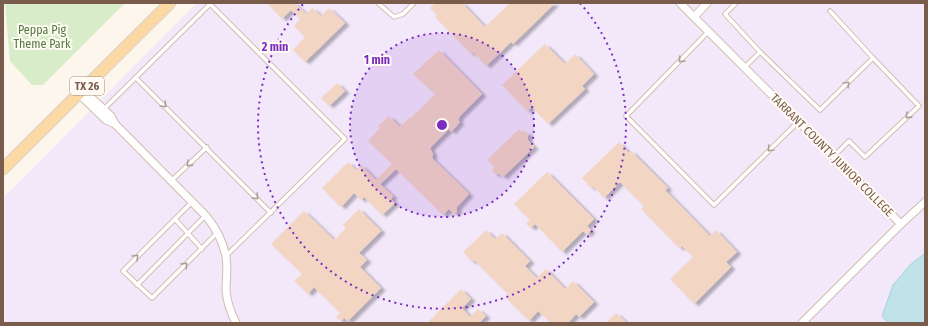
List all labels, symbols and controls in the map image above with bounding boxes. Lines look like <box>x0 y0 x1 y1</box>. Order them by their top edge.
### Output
park label: Peppa Pig Theme Park <box>13 23 71 51</box>
text: 2 min <box>261 40 288 54</box>
text: 1 min <box>364 53 390 67</box>
one-way arrow <box>678 55 686 63</box>
road number: TX 26 <box>70 77 104 95</box>
one-way arrow <box>842 82 850 89</box>
street label: TARRANT COUNTY JUNIOR COLLEGE <box>768 91 897 220</box>
one-way arrow <box>159 100 167 108</box>
one-way arrow <box>906 111 913 118</box>
centre of rings <box>435 118 449 132</box>
one-way arrow <box>767 144 775 152</box>
one-way arrow <box>186 159 194 167</box>
one-way arrow <box>251 192 259 200</box>
one-way arrow <box>131 254 139 262</box>
one-way arrow <box>180 262 188 270</box>

